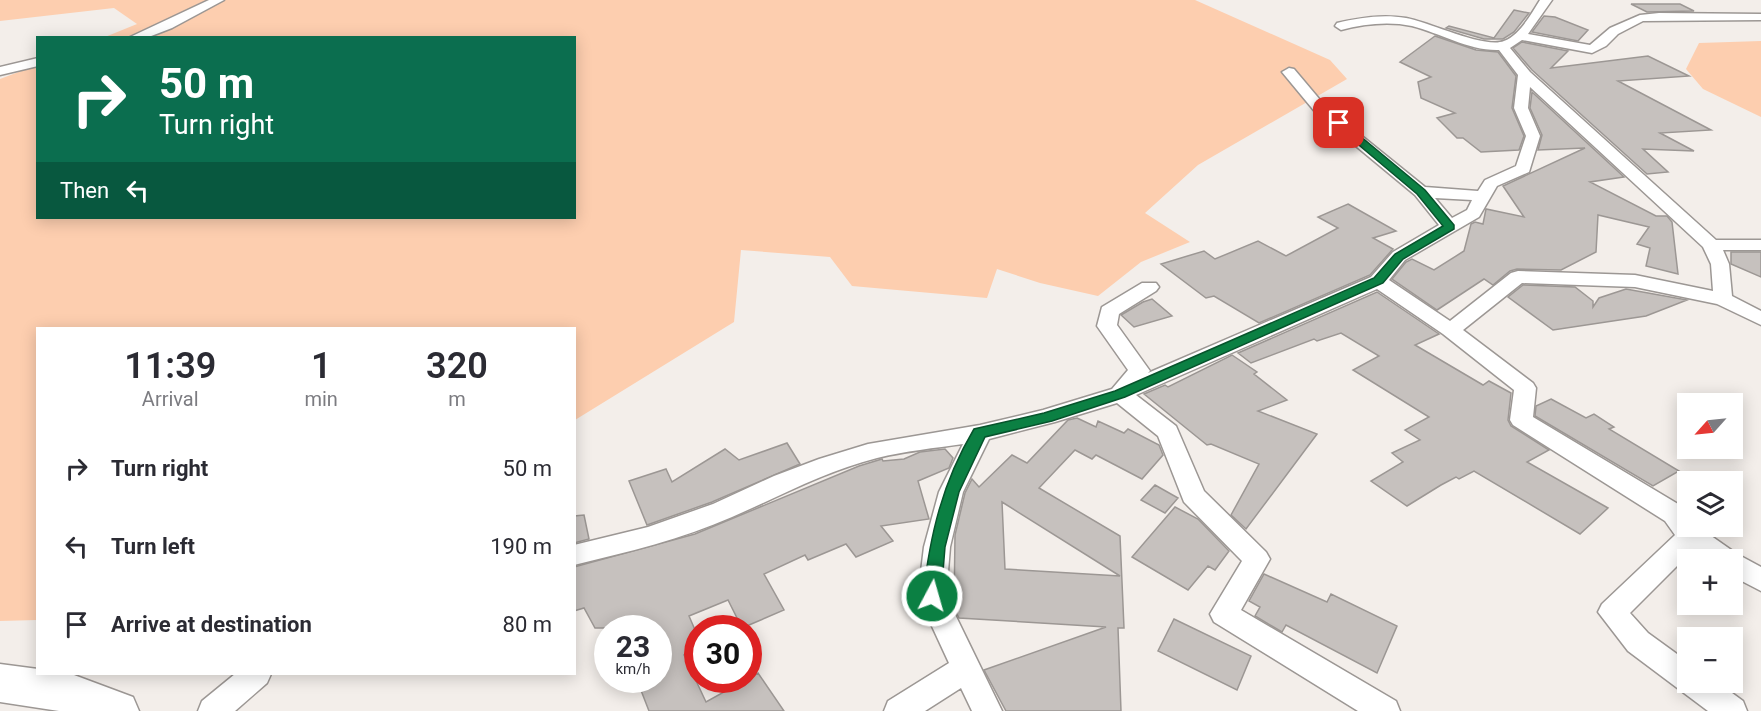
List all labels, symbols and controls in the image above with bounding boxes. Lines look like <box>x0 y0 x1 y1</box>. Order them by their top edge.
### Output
text: 50 m <box>159 59 254 108</box>
icon: right <box>60 60 138 138</box>
pin <box>1313 97 1364 148</box>
icon: arrive <box>1322 106 1355 139</box>
text: Turn right <box>159 109 274 141</box>
icon: left <box>121 174 154 207</box>
text: Then <box>60 178 109 203</box>
text: 11:39 <box>124 345 216 387</box>
text: 1 <box>311 345 331 387</box>
text: 320 <box>426 345 488 387</box>
text: Arrival <box>142 387 199 411</box>
text: min <box>304 387 338 411</box>
text: m <box>448 387 466 411</box>
north arrow <box>1677 393 1743 459</box>
map controls <box>1677 393 1743 693</box>
icon: right <box>60 452 93 485</box>
text: Turn right <box>111 456 208 481</box>
text: 50 m <box>503 456 552 481</box>
button: layers <box>1677 471 1743 537</box>
icon: left <box>60 530 93 563</box>
text: Turn left <box>111 534 195 559</box>
text: 190 m <box>490 534 552 559</box>
button: + <box>1677 549 1743 615</box>
position arrow <box>900 564 964 628</box>
icon: arrive <box>60 608 93 641</box>
text: Arrive at destination <box>111 612 312 637</box>
text: 80 m <box>503 612 552 637</box>
speed limit sign: 30 <box>684 615 762 693</box>
button: − <box>1677 627 1743 693</box>
text: 23 <box>616 629 650 664</box>
text: km/h <box>615 660 651 678</box>

